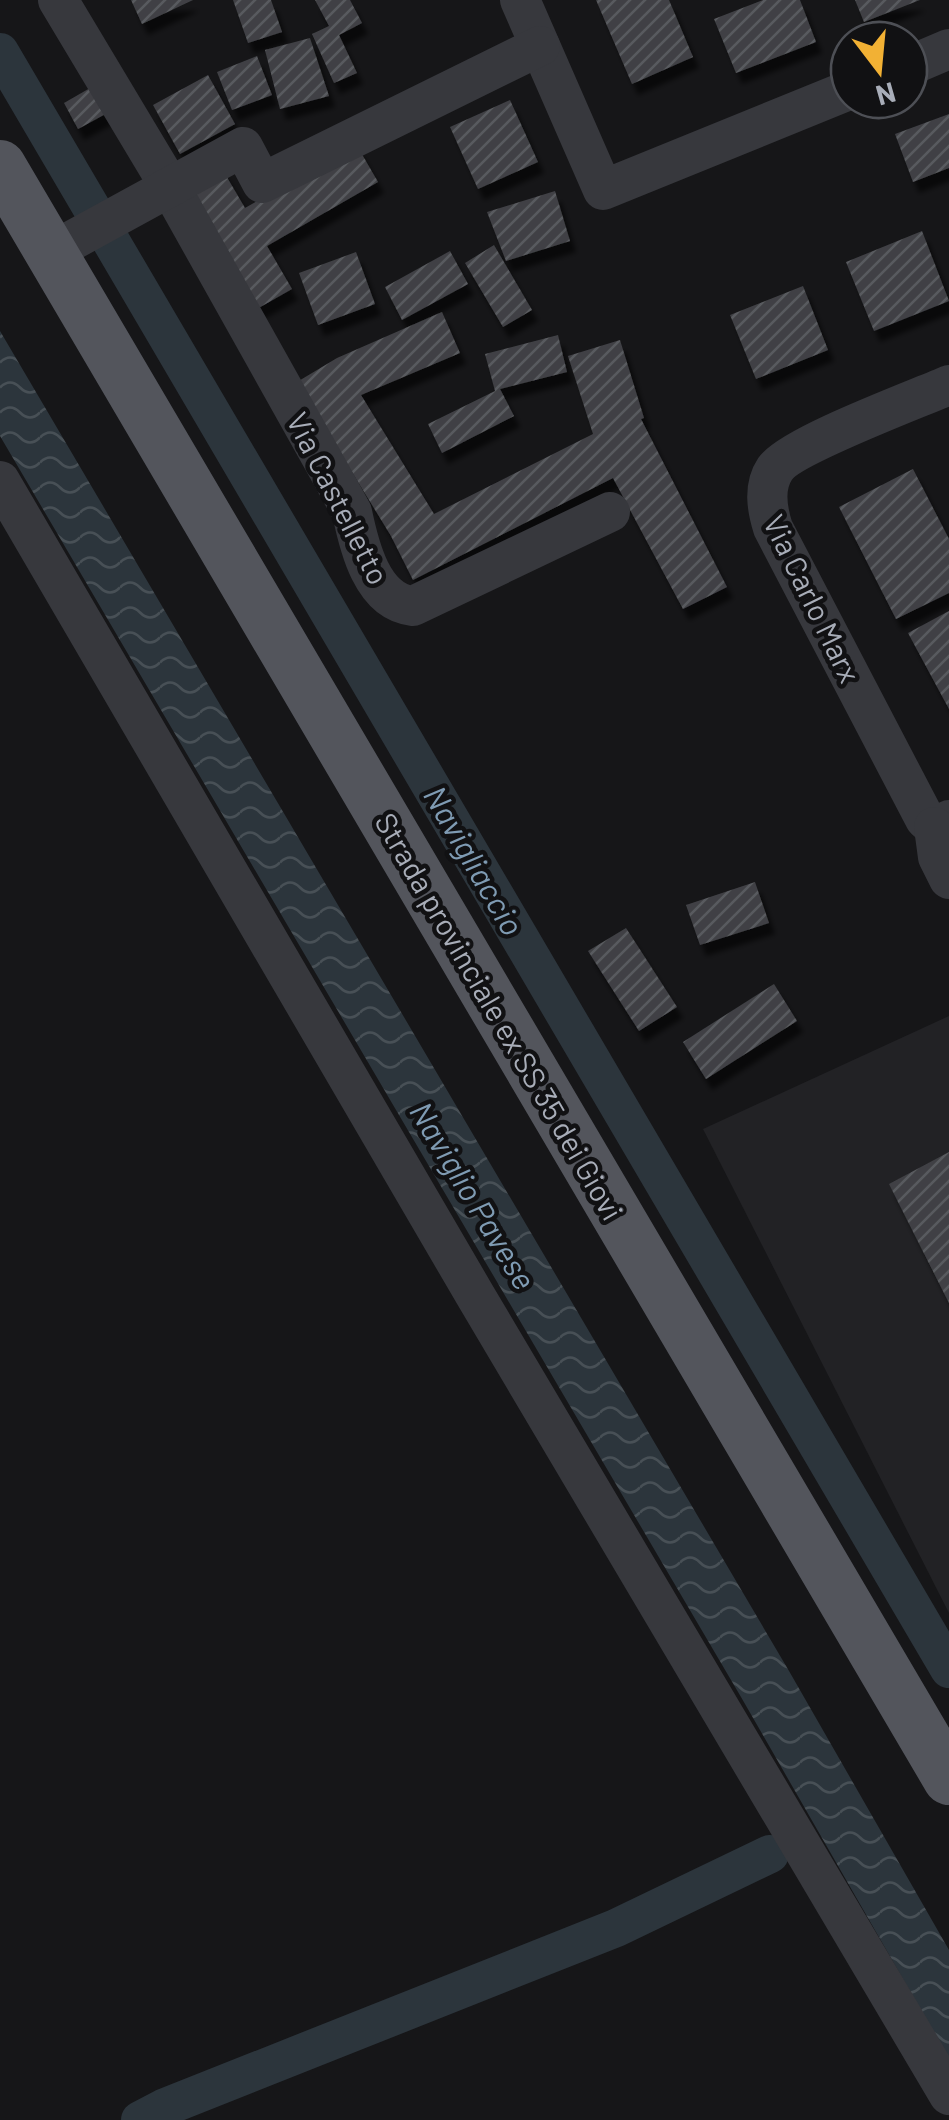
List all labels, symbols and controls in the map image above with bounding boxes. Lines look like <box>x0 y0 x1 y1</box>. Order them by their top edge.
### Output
north arrow <box>829 20 929 120</box>
text: N <box>873 76 900 114</box>
street label: Via Castelletto <box>280 406 398 590</box>
street label: Via Carlo Marx <box>757 508 869 688</box>
water label: Navigliaccio <box>417 779 533 941</box>
street label: Strada provinciale ex SS 35 dei Giovi <box>368 806 632 1226</box>
water label: Naviglio Pavese <box>403 1094 545 1296</box>

